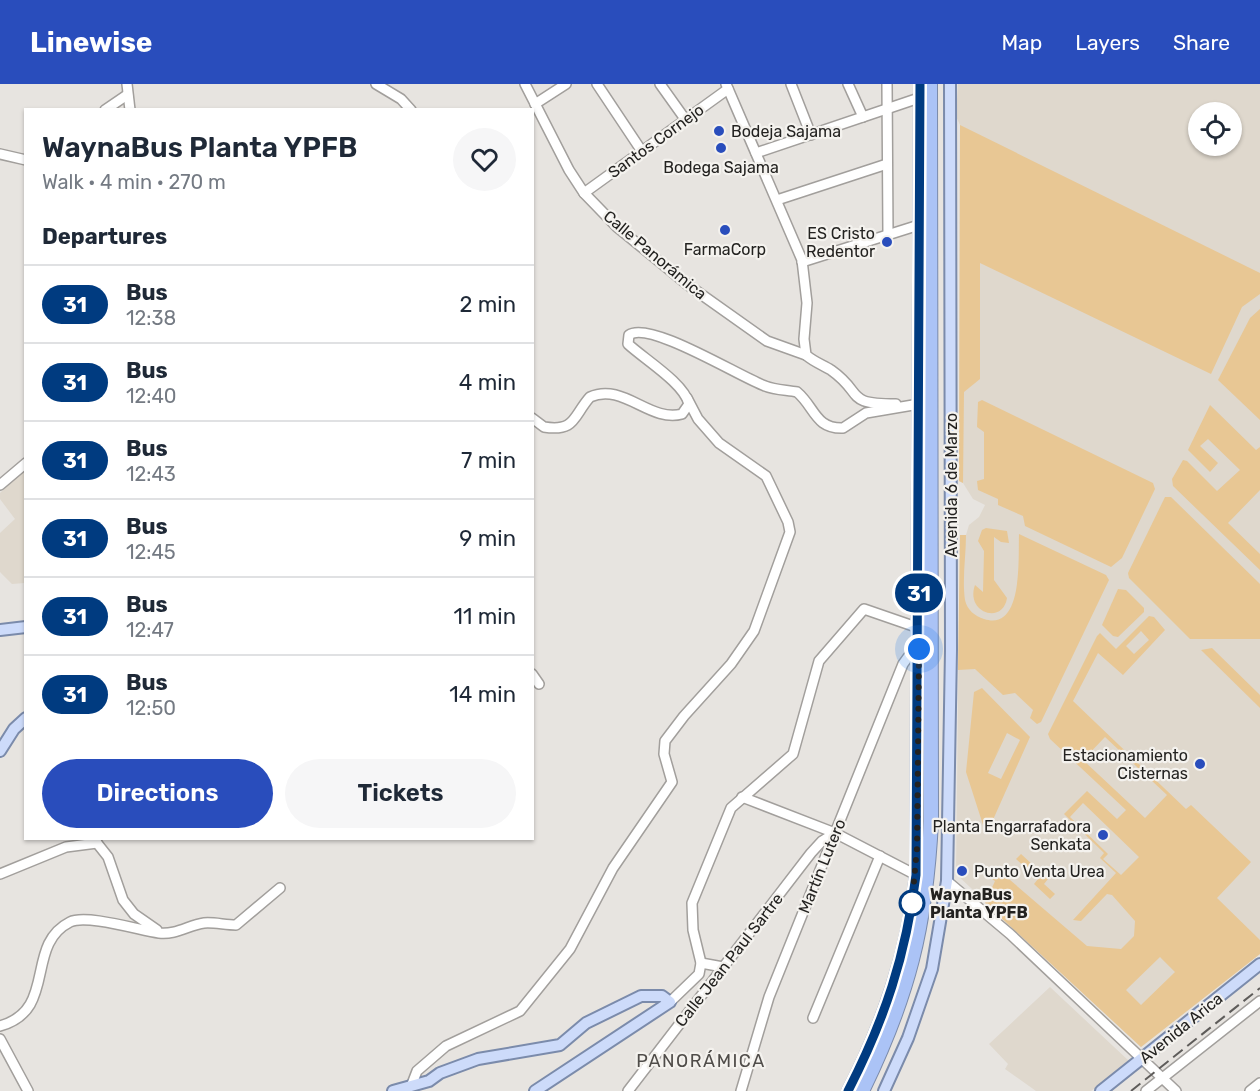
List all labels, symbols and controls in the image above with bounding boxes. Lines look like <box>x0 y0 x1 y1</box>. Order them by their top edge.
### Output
text: Linewise <box>30 26 153 59</box>
text: Map <box>1001 30 1042 55</box>
text: Layers <box>1075 30 1140 55</box>
text: Share <box>1173 30 1230 55</box>
street label: Santos Cornejo <box>604 100 708 182</box>
map controls <box>1188 102 1242 156</box>
button: locate <box>1188 102 1242 156</box>
place label: Bodeja Sajama <box>731 122 841 141</box>
marker: Bodeja Sajama <box>712 124 726 138</box>
button: heart <box>453 128 516 191</box>
text: WaynaBus Planta YPFB <box>42 131 357 164</box>
marker: Bodega Sajama <box>714 141 728 155</box>
place label: Bodega Sajama <box>663 158 779 177</box>
text: Walk · 4 min · 270 m <box>42 170 226 194</box>
street label: Calle Panorámica <box>600 206 710 304</box>
text: Departures <box>42 223 167 250</box>
marker: FarmaCorp <box>718 223 732 237</box>
place label: ES Cristo Redentor <box>806 224 875 261</box>
marker: ES Cristo Redentor <box>880 235 894 249</box>
place label: FarmaCorp <box>684 240 766 259</box>
text: Bus <box>126 279 168 306</box>
text: 2 min <box>459 291 516 318</box>
text: 31 <box>63 292 87 317</box>
text: 12:38 <box>126 306 176 330</box>
text: Bus <box>126 357 168 384</box>
text: 4 min <box>459 369 516 396</box>
text: 31 <box>63 370 87 395</box>
text: 12:40 <box>126 384 177 408</box>
street label: Avenida 6 de Marzo <box>942 413 961 557</box>
text: Bus <box>126 435 168 462</box>
text: 7 min <box>461 447 516 474</box>
text: 31 <box>63 448 87 473</box>
text: 12:43 <box>126 462 176 486</box>
text: Bus <box>126 513 168 540</box>
text: 9 min <box>459 525 516 552</box>
text: 31 <box>63 526 87 551</box>
text: 12:45 <box>126 540 176 564</box>
line badge: 31 <box>892 574 946 612</box>
text: 31 <box>907 581 931 606</box>
text: Bus <box>126 591 168 618</box>
text: 11 min <box>454 603 516 630</box>
text: 31 <box>63 604 87 629</box>
text: 12:47 <box>126 618 174 642</box>
your location <box>904 634 934 664</box>
text: Bus <box>126 669 168 696</box>
text: 14 min <box>449 681 516 708</box>
text: 31 <box>63 682 87 707</box>
text: 12:50 <box>126 696 176 720</box>
place label: Estacionamiento Cisternas <box>1063 746 1188 783</box>
marker: Estacionamiento Cisternas <box>1193 757 1207 771</box>
button: Directions <box>42 759 273 828</box>
button: Tickets <box>285 759 516 828</box>
street label: Martín Lutero <box>794 816 850 916</box>
place label: Planta Engarrafadora Senkata <box>932 817 1091 854</box>
marker: Planta Engarrafadora Senkata <box>1096 828 1110 842</box>
place label: Punto Venta Urea <box>974 862 1105 881</box>
marker: Punto Venta Urea <box>955 864 969 878</box>
place label: WaynaBus Planta YPFB <box>930 885 1028 922</box>
street label: Calle Jean Paul Sartre <box>671 889 787 1031</box>
marker: WaynaBus Planta YPFB <box>899 890 925 916</box>
street label: Avenida Arica <box>1136 989 1226 1067</box>
district label: PANORÁMICA <box>636 1050 766 1072</box>

